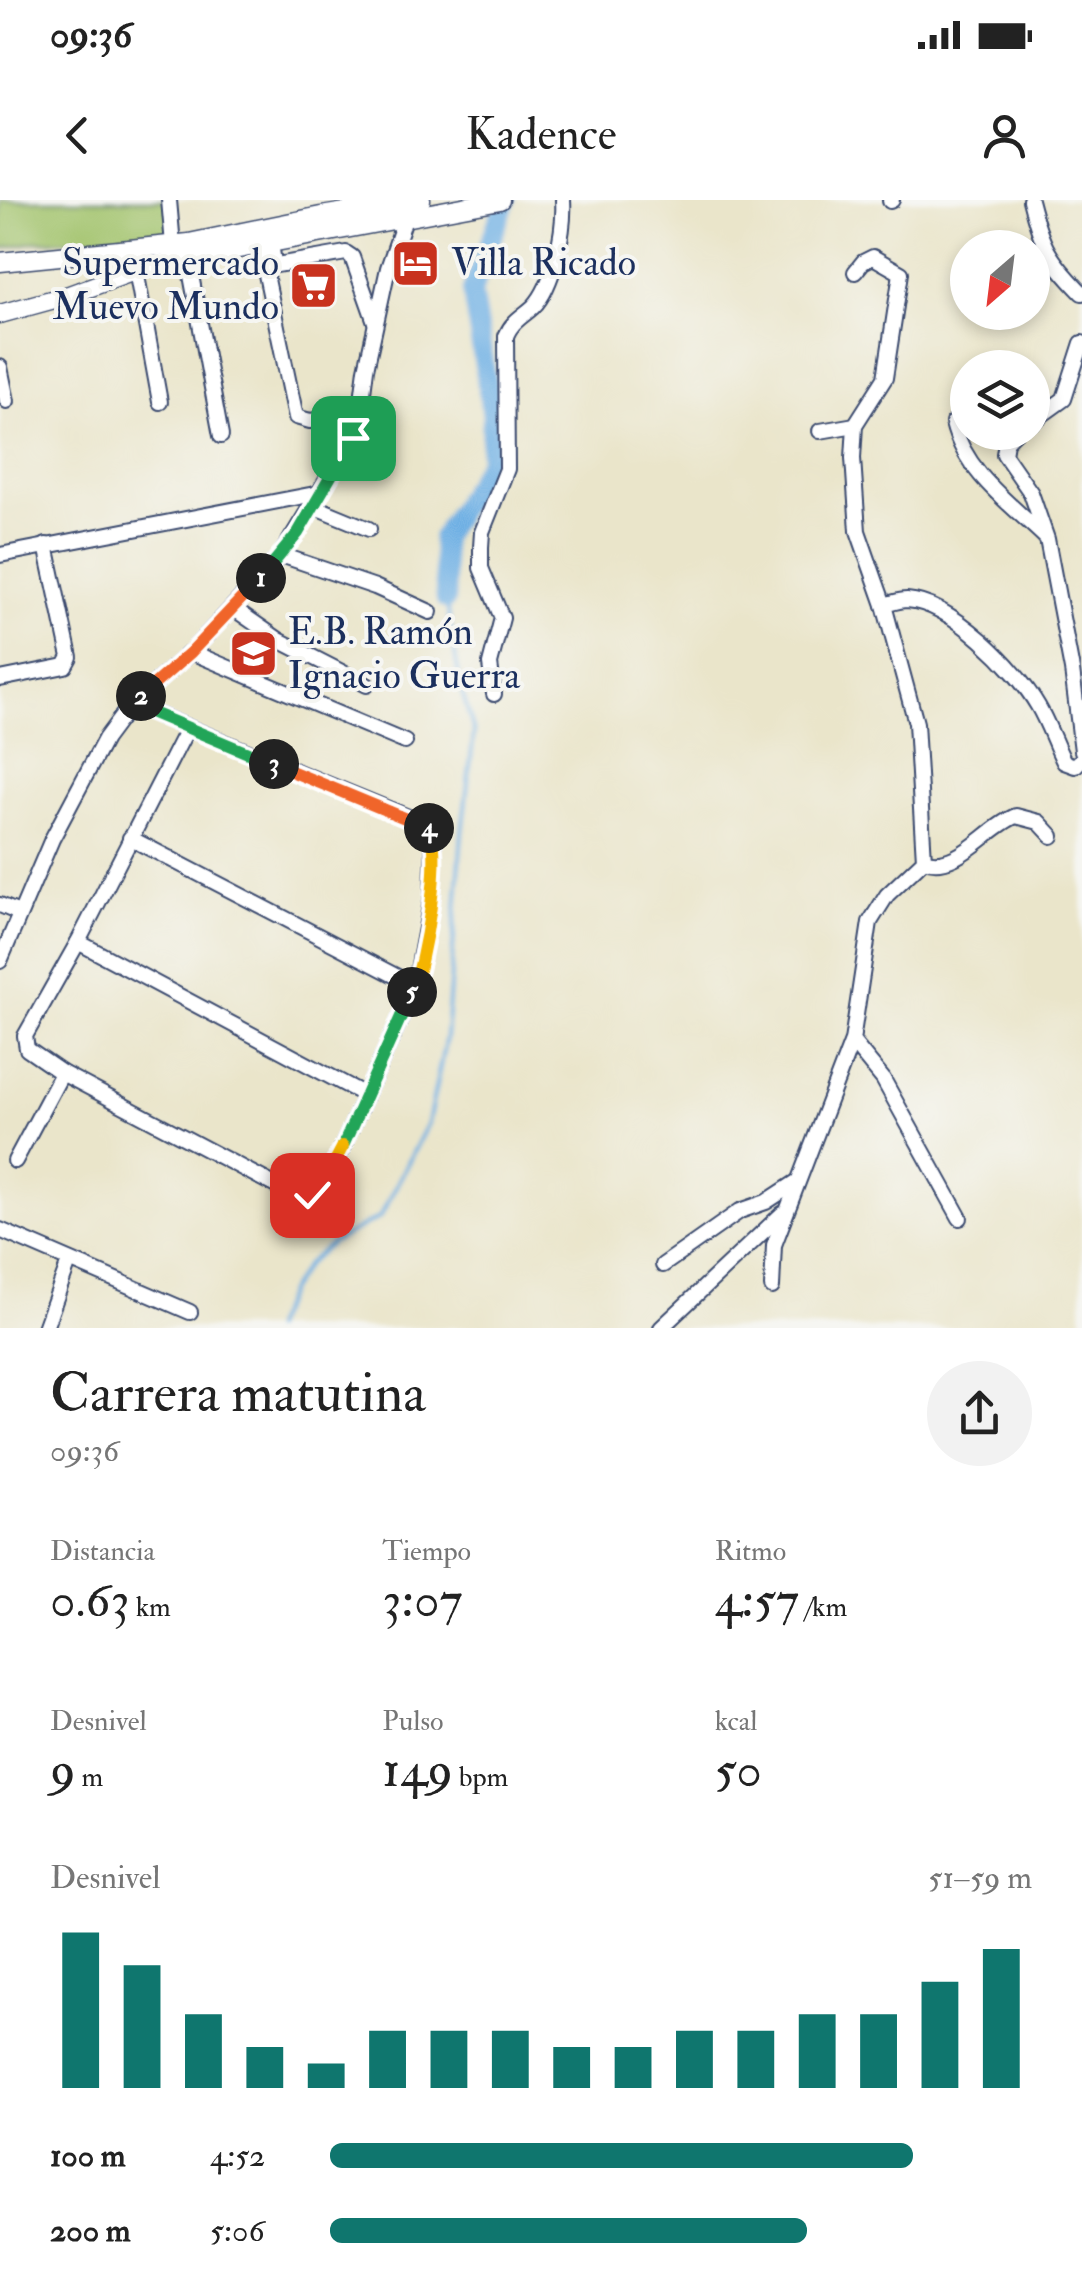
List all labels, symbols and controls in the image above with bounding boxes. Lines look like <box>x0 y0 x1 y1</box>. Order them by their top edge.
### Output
text: 09:36 <box>50 11 132 59</box>
text: Kadence <box>466 107 616 163</box>
icon: back <box>50 108 105 163</box>
icon: person <box>977 108 1032 163</box>
north arrow <box>950 230 1050 330</box>
map controls <box>950 230 1050 450</box>
hotel icon: Villa Ricado <box>390 237 442 289</box>
place label: Supermercado Muevo Mundo <box>53 239 279 331</box>
place label: Villa Ricado <box>451 239 636 287</box>
supermarket icon: Supermercado Muevo Mundo <box>288 259 340 311</box>
button: layers <box>950 350 1050 450</box>
pin <box>311 396 396 481</box>
icon: arrive <box>326 411 381 466</box>
pin: 1 <box>236 553 286 603</box>
text: 1 <box>256 560 266 595</box>
place label: E.B. Ramón Ignacio Guerra <box>288 608 521 700</box>
school or university icon: E.B. Ramón Ignacio Guerra <box>227 628 279 680</box>
pin: 2 <box>116 671 166 721</box>
text: 2 <box>134 678 148 713</box>
pin: 3 <box>249 739 299 789</box>
text: 3 <box>269 746 279 781</box>
pin: 4 <box>404 803 454 853</box>
text: 4 <box>421 810 437 845</box>
pin: 5 <box>387 967 437 1017</box>
text: 5 <box>406 974 418 1009</box>
pin <box>270 1153 355 1238</box>
icon: check <box>285 1168 340 1223</box>
text: Carrera matutina <box>50 1359 426 1428</box>
button: share <box>927 1361 1032 1466</box>
text: 09:36 <box>50 1431 119 1471</box>
text: Distancia <box>50 1534 155 1569</box>
text: Tiempo <box>382 1534 471 1569</box>
text: Ritmo <box>715 1534 786 1569</box>
text: 0.63 <box>50 1569 130 1632</box>
text: 3:07 <box>382 1569 462 1632</box>
text: 4:57 <box>715 1569 799 1632</box>
text: km <box>130 1590 171 1625</box>
text: /km <box>799 1590 847 1625</box>
text: Desnivel <box>50 1704 147 1739</box>
text: Pulso <box>382 1704 443 1739</box>
text: kcal <box>715 1704 758 1739</box>
text: 9 <box>50 1739 76 1802</box>
text: 149 <box>382 1739 453 1802</box>
text: 50 <box>715 1739 762 1802</box>
text: m <box>76 1760 103 1795</box>
text: bpm <box>453 1760 508 1795</box>
text: Desnivel <box>50 1858 160 1898</box>
text: 51–59 m <box>928 1858 1032 1898</box>
text: 100 m <box>50 2136 126 2176</box>
text: 4:52 <box>210 2136 265 2176</box>
text: 200 m <box>50 2211 131 2251</box>
text: 5:06 <box>210 2211 265 2251</box>

